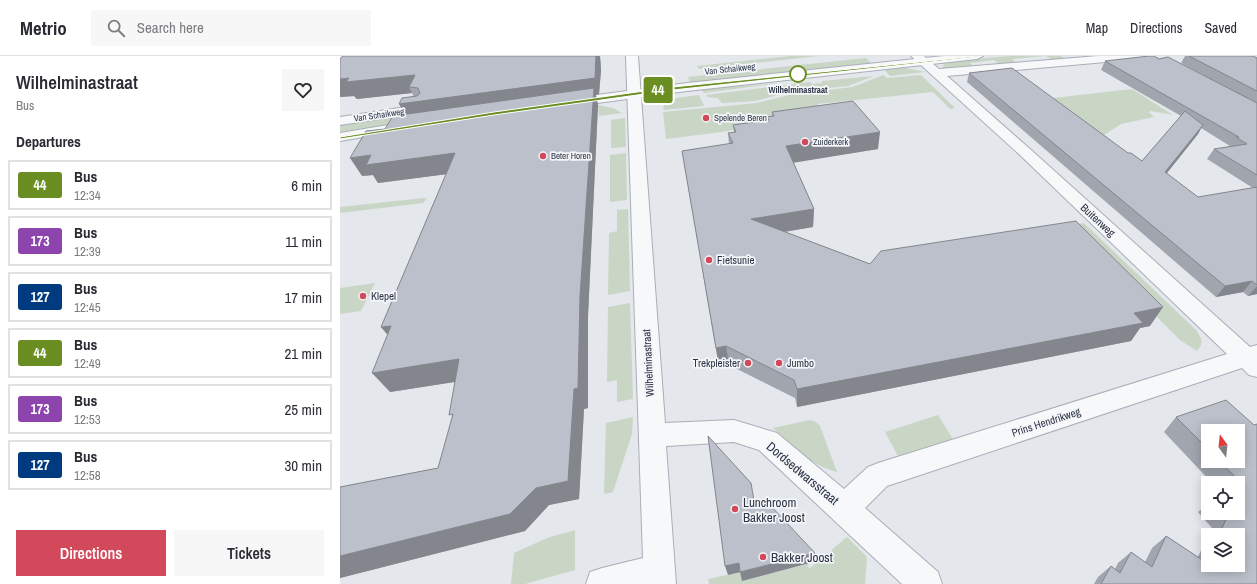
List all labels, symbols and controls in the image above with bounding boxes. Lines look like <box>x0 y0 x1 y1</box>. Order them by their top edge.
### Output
search box <box>91 10 371 46</box>
text: Metrio <box>20 15 67 41</box>
icon: search <box>105 17 127 39</box>
text: Search here <box>137 17 204 38</box>
text: Map <box>1086 19 1108 37</box>
text: Directions <box>1130 19 1182 37</box>
text: Saved <box>1204 19 1237 37</box>
street label: Van Schaikweg <box>704 60 757 78</box>
marker: Wilhelminastraat <box>789 65 807 83</box>
text: Wilhelminastraat <box>16 69 138 95</box>
button: heart <box>282 69 324 111</box>
line badge: 44 <box>640 77 676 103</box>
text: 44 <box>652 81 664 99</box>
place label: Wilhelminastraat <box>769 84 828 96</box>
text: Bus <box>16 97 34 114</box>
street label: Van Schaikweg <box>353 105 406 124</box>
place label: Spelende Beren <box>714 112 767 124</box>
marker: Spelende Beren <box>701 113 711 123</box>
text: Departures <box>16 131 81 152</box>
place label: Zuiderkerk <box>813 136 849 148</box>
marker: Zuiderkerk <box>800 137 810 147</box>
place label: Beter Horen <box>551 150 591 162</box>
marker: Beter Horen <box>538 151 548 161</box>
text: Bus <box>74 166 97 187</box>
text: 6 min <box>291 175 322 196</box>
text: 44 <box>34 176 46 194</box>
text: 12:34 <box>74 187 101 204</box>
street label: Buitenweg <box>1078 200 1118 240</box>
text: Bus <box>74 222 97 243</box>
text: 11 min <box>285 231 322 252</box>
text: 173 <box>30 232 50 250</box>
text: 12:39 <box>74 243 101 260</box>
place label: Fietsunie <box>717 253 755 267</box>
marker: Fietsunie <box>704 255 714 265</box>
text: Bus <box>74 278 97 299</box>
text: 17 min <box>284 287 322 308</box>
text: 127 <box>30 288 50 306</box>
place label: Klepel <box>371 289 396 303</box>
marker: Klepel <box>358 291 368 301</box>
text: 12:45 <box>74 299 101 316</box>
street label: Wilhelminastraat <box>639 328 657 397</box>
text: Bus <box>74 334 97 355</box>
text: 21 min <box>284 343 322 364</box>
text: 44 <box>34 344 46 362</box>
text: 12:49 <box>74 355 101 372</box>
place label: Trekpleister <box>693 356 740 370</box>
place label: Jumbo <box>787 356 814 370</box>
marker: Trekpleister <box>743 358 753 368</box>
marker: Jumbo <box>774 358 784 368</box>
text: Bus <box>74 390 97 411</box>
text: 25 min <box>284 399 322 420</box>
text: 173 <box>30 400 50 418</box>
street label: Prins Hendrikweg <box>1010 404 1082 440</box>
text: 12:53 <box>74 411 101 428</box>
north arrow <box>1201 424 1245 468</box>
map controls <box>1201 424 1245 572</box>
street label: Dordsedwarsstraat <box>763 438 842 509</box>
text: Bus <box>74 446 97 467</box>
text: 30 min <box>284 455 322 476</box>
text: 127 <box>30 456 50 474</box>
text: 12:58 <box>74 467 101 484</box>
button: locate <box>1201 476 1245 520</box>
place label: Lunchroom Bakker Joost <box>743 494 805 526</box>
marker: Lunchroom Bakker Joost <box>730 504 740 514</box>
button: layers <box>1201 528 1245 572</box>
button: Directions <box>16 530 166 576</box>
button: Tickets <box>174 530 324 576</box>
place label: Bakker Joost <box>771 549 833 566</box>
marker: Bakker Joost <box>758 552 768 562</box>

